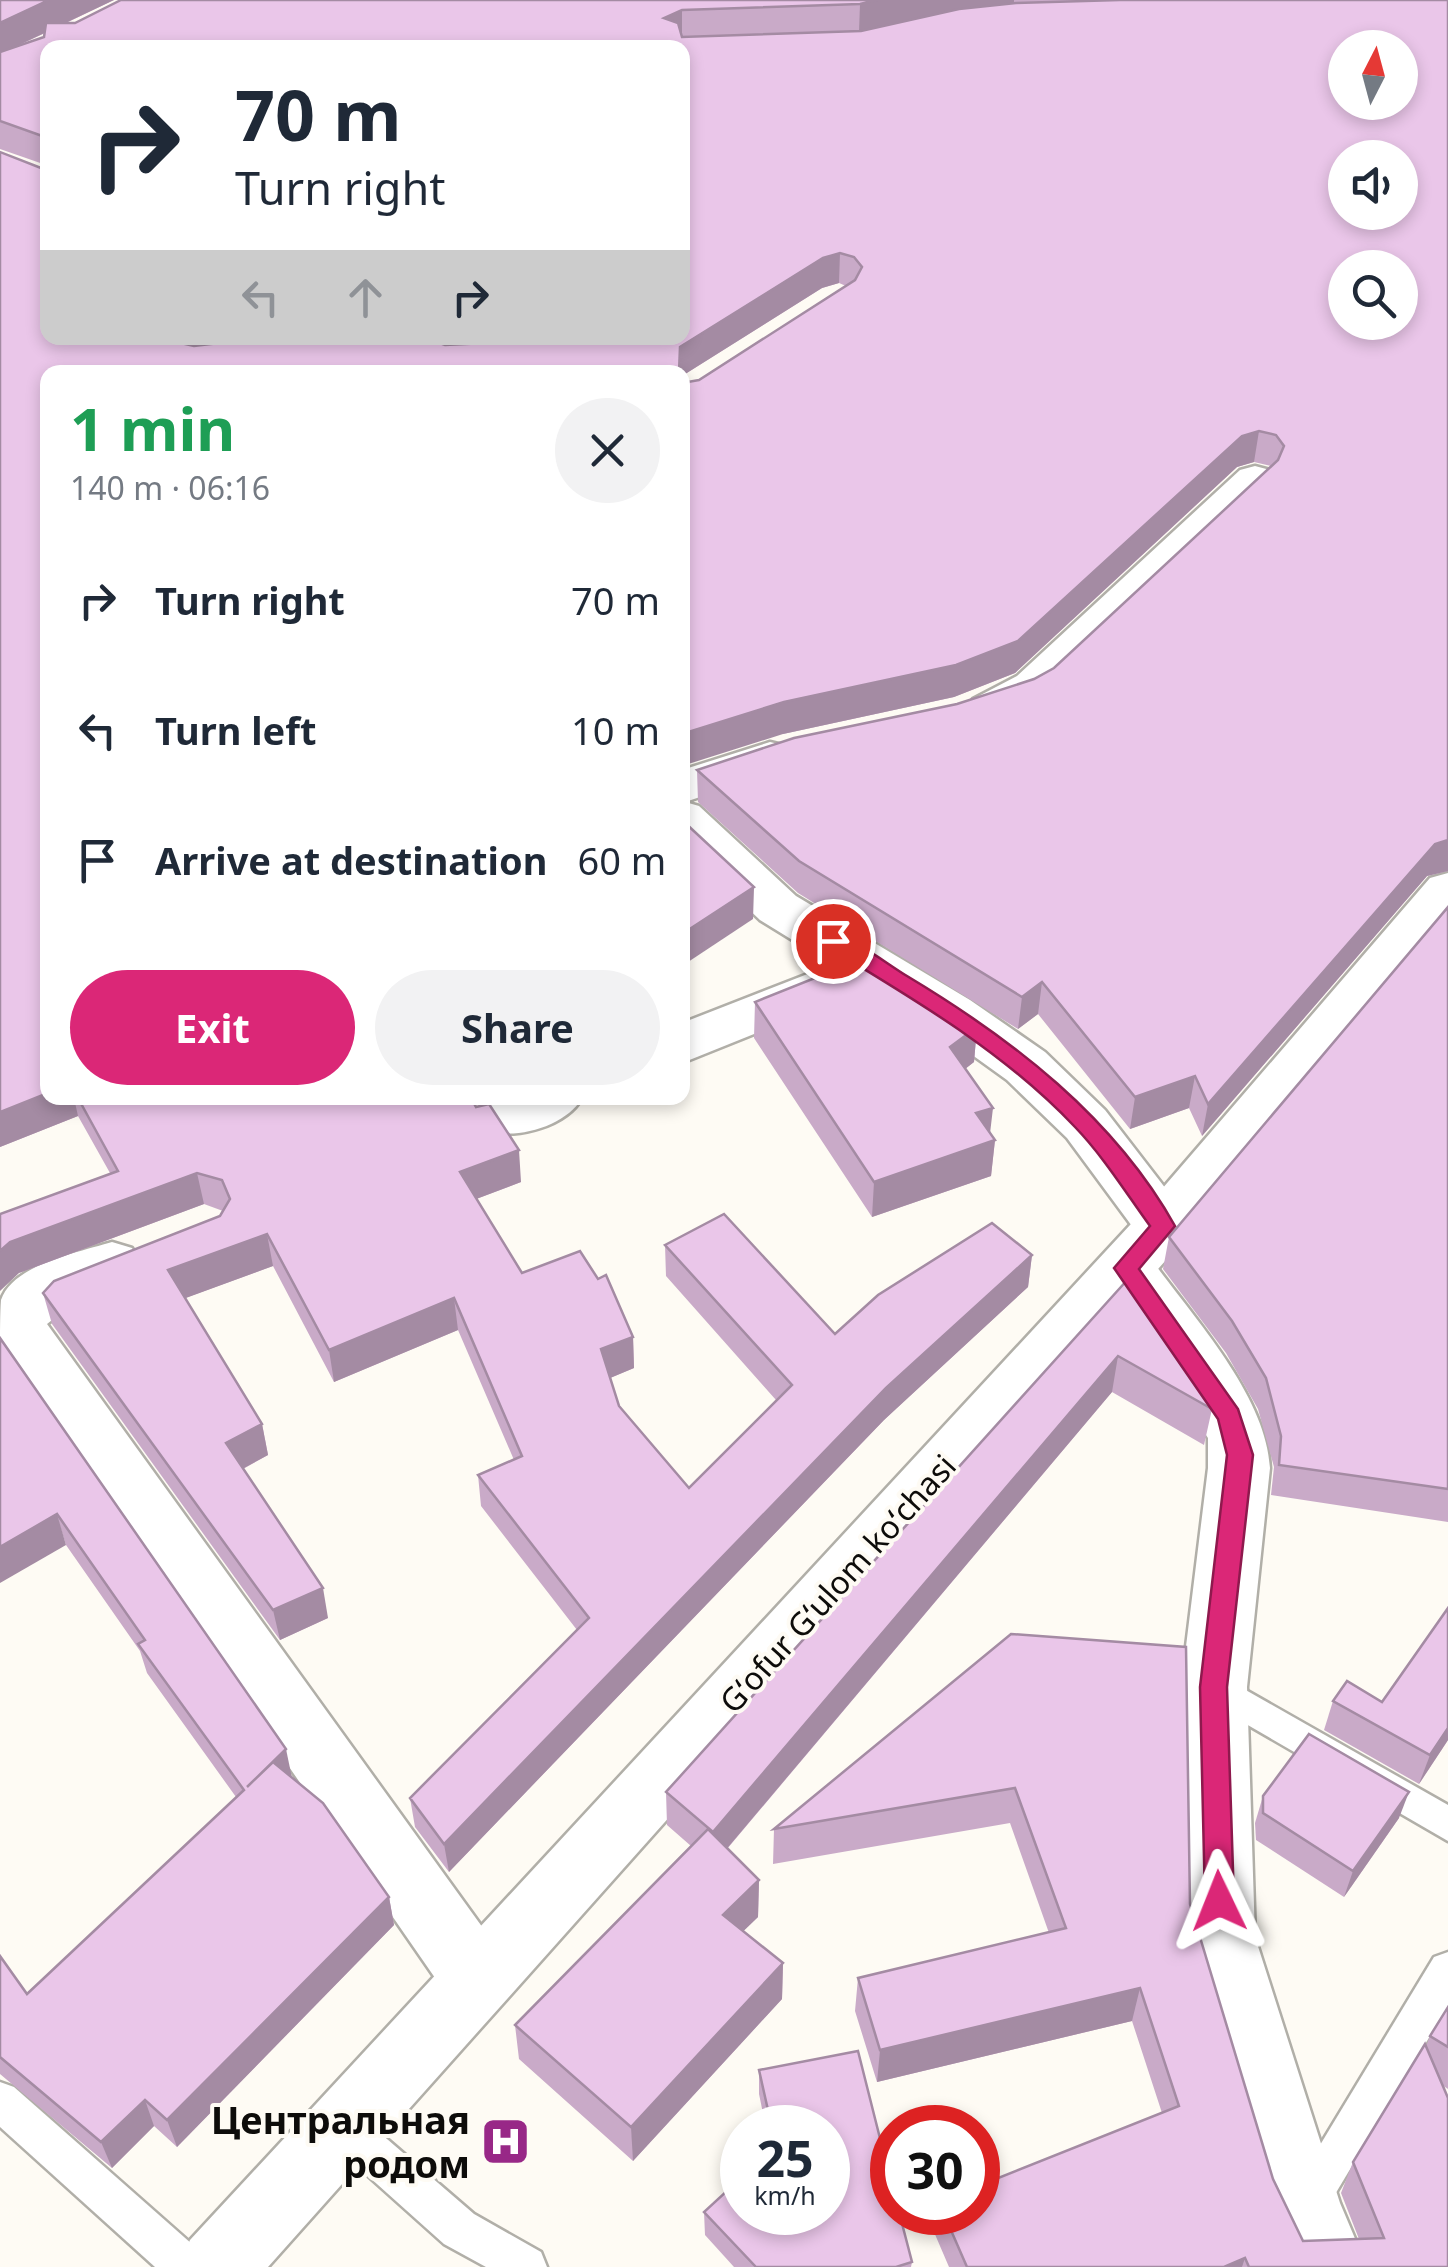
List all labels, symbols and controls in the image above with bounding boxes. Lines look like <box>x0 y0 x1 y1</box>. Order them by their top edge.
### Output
north arrow <box>1328 30 1418 120</box>
map controls <box>1328 30 1418 340</box>
text: 70 m <box>235 66 402 162</box>
icon: right <box>70 80 200 210</box>
button: sound <box>1328 140 1418 230</box>
text: Turn right <box>235 157 446 218</box>
button: search <box>1328 250 1418 340</box>
icon: left <box>233 270 288 325</box>
icon: ahead <box>338 270 393 325</box>
icon: right <box>443 270 498 325</box>
text: 1 min <box>70 387 235 469</box>
button: close <box>555 398 660 503</box>
text: 140 m · 06:16 <box>70 466 270 509</box>
icon: right <box>70 573 125 628</box>
text: Turn right <box>155 574 345 626</box>
text: 70 m <box>571 574 660 626</box>
icon: left <box>70 703 125 758</box>
text: Turn left <box>155 704 317 756</box>
text: 10 m <box>571 704 660 756</box>
icon: arrive <box>70 833 125 888</box>
text: Arrive at destination <box>155 834 547 886</box>
text: 60 m <box>577 834 666 886</box>
pin <box>791 899 876 984</box>
icon: arrive <box>806 914 861 969</box>
button: Exit <box>70 970 355 1085</box>
button: Share <box>375 970 660 1085</box>
street label: Gʻofur Gʻulom koʻchasi <box>709 1445 965 1721</box>
position arrow <box>1167 1849 1271 1953</box>
place label: Центральная родом <box>211 2093 470 2189</box>
speed limit sign: 30 <box>870 2105 1000 2235</box>
hospital icon: Центральная родом <box>479 2115 531 2167</box>
text: 25 <box>756 2124 814 2192</box>
text: km/h <box>754 2178 816 2212</box>

